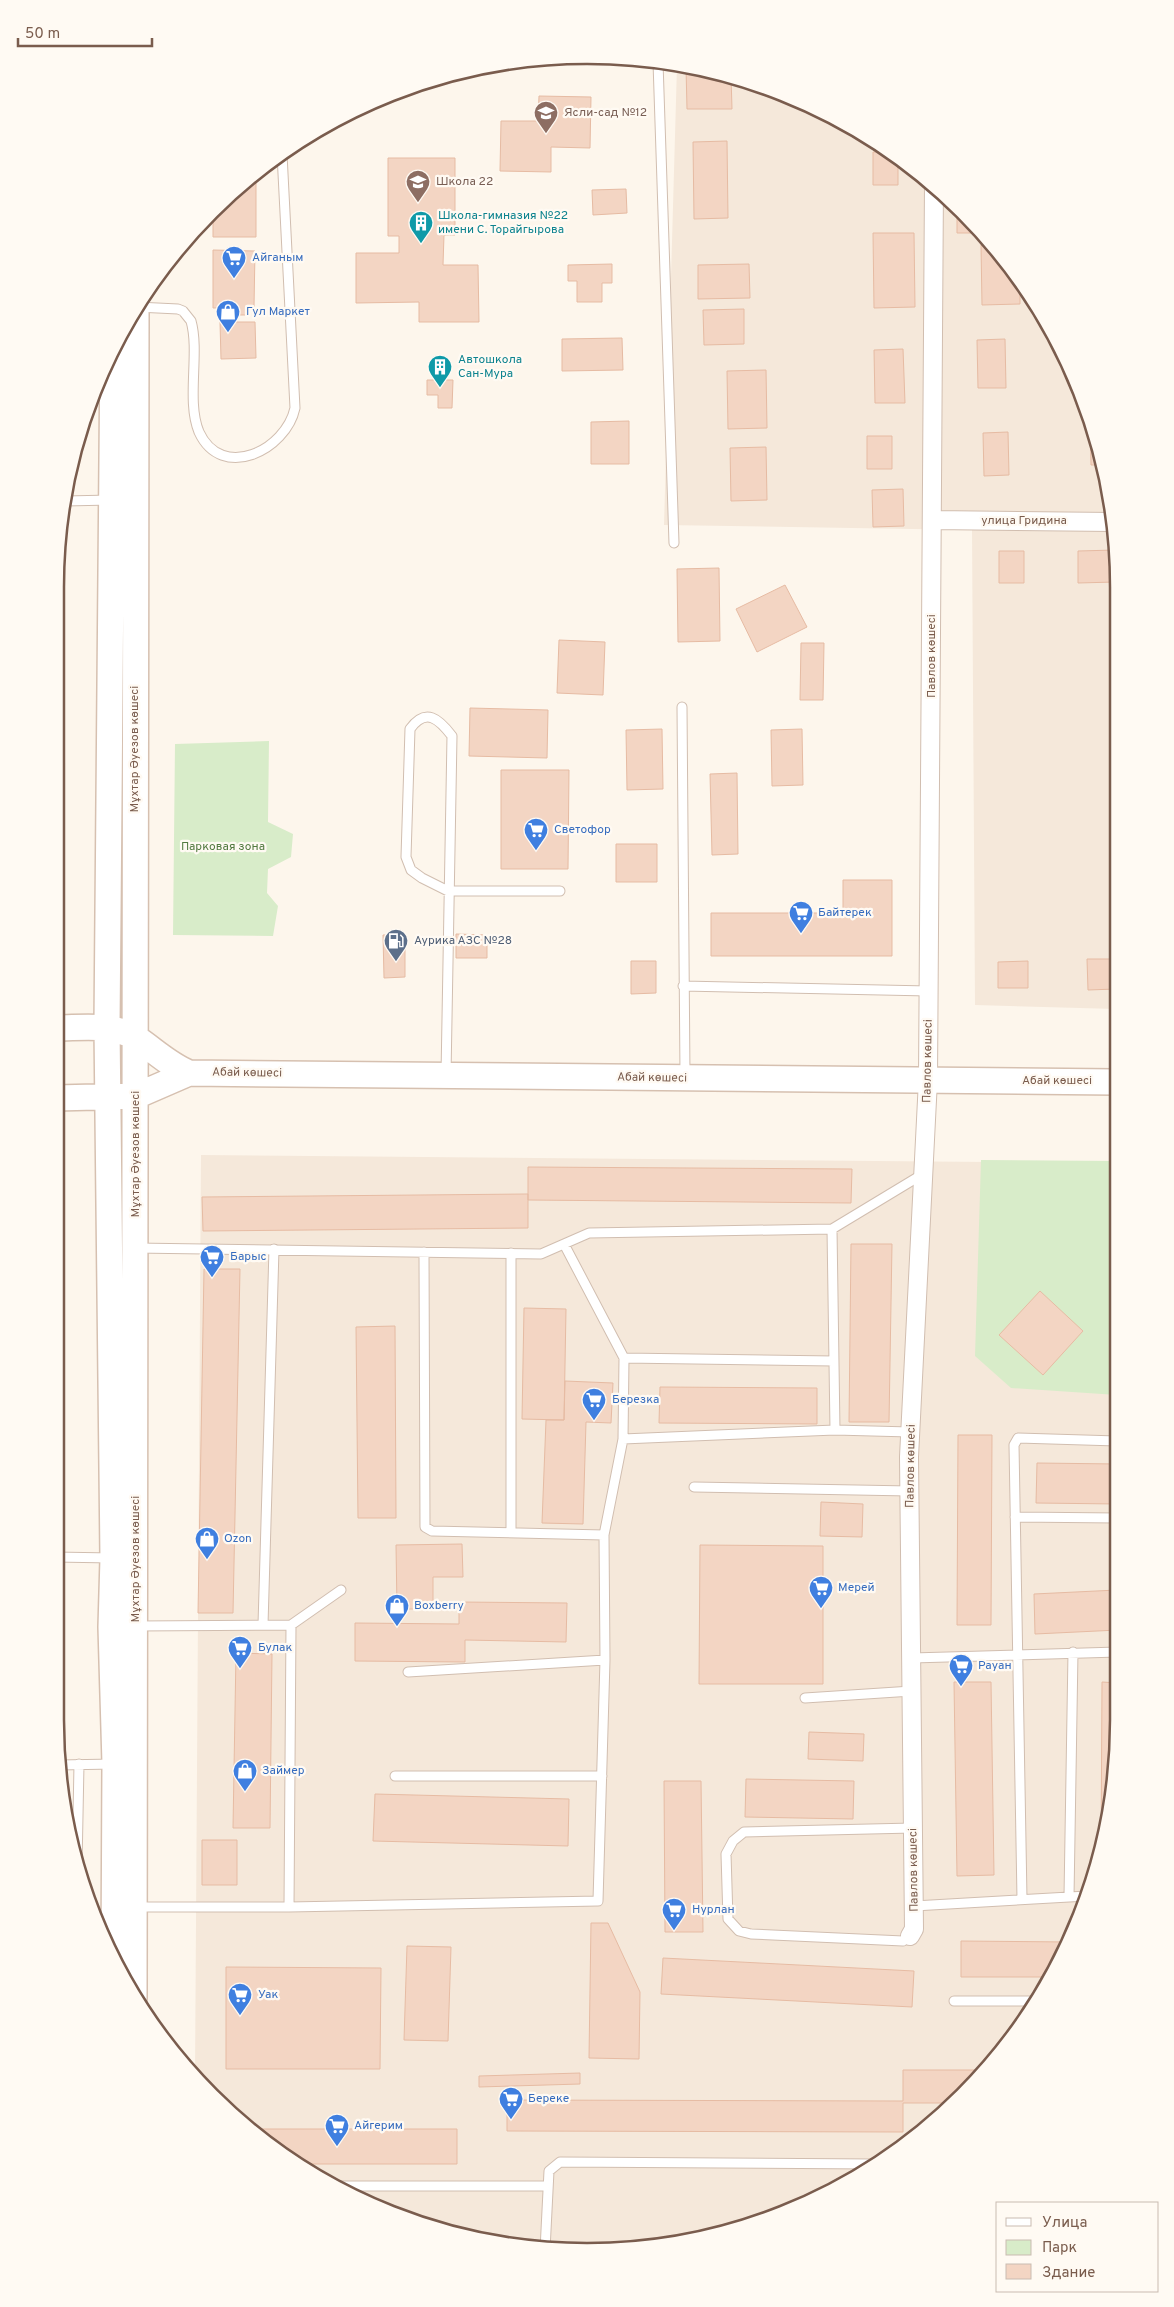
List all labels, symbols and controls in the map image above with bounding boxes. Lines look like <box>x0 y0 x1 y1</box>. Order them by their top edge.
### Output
scale bar <box>18 15 151 47</box>
text: 50 m <box>25 25 60 44</box>
school or university icon: Ясли-сад №12 <box>533 100 559 134</box>
place label: Ясли-сад №12 <box>564 105 647 121</box>
school or university icon: Школа 22 <box>405 169 431 203</box>
place label: Школа 22 <box>436 174 493 190</box>
place label: Школа-гимназия №22 имени С. Торайгырова <box>438 208 568 238</box>
building icon: Школа-гимназия №22 имени С. Торайгырова <box>408 210 434 244</box>
supermarket icon: Айганым <box>221 245 247 279</box>
place label: Айганым <box>252 250 304 266</box>
shop icon: Гул Маркет <box>215 299 241 333</box>
place label: Гул Маркет <box>246 304 311 320</box>
place label: Автошкола Сан-Мура <box>458 352 522 382</box>
building icon: Автошкола Сан-Мура <box>427 354 453 388</box>
street label: улица Гридина <box>981 513 1067 529</box>
street label: Павлов көшесі <box>924 614 940 698</box>
street label: Мұхтар Әуезов көшесі <box>127 686 143 812</box>
supermarket icon: Светофор <box>523 817 549 851</box>
place label: Светофор <box>554 822 611 838</box>
park label: Парковая зона <box>181 839 265 855</box>
supermarket icon: Байтерек <box>788 900 814 934</box>
place label: Байтерек <box>818 905 872 921</box>
fuel station icon: Аурика АЗС №28 <box>383 928 409 962</box>
place label: Аурика АЗС №28 <box>414 933 512 949</box>
street label: Павлов көшесі <box>919 1019 937 1103</box>
street label: Абай көшесі <box>212 1064 282 1082</box>
street label: Абай көшесі <box>617 1069 687 1087</box>
street label: Абай көшесі <box>1022 1073 1092 1089</box>
street label: Мұхтар Әуезов көшесі <box>128 1091 144 1217</box>
supermarket icon: Барыс <box>199 1244 225 1278</box>
place label: Барыс <box>230 1249 267 1265</box>
supermarket icon: Березка <box>581 1387 607 1421</box>
place label: Березка <box>612 1392 659 1408</box>
street label: Павлов көшесі <box>902 1424 920 1508</box>
street label: Мұхтар Әуезов көшесі <box>128 1496 144 1622</box>
shop icon: Ozon <box>194 1526 220 1560</box>
place label: Ozon <box>224 1531 252 1547</box>
supermarket icon: Мерей <box>808 1575 834 1609</box>
place label: Мерей <box>838 1580 875 1596</box>
shop icon: Boxberry <box>384 1593 410 1627</box>
place label: Boxberry <box>414 1598 464 1614</box>
supermarket icon: Булак <box>227 1635 253 1669</box>
place label: Булак <box>258 1640 293 1656</box>
supermarket icon: Рауан <box>948 1653 974 1687</box>
place label: Рауан <box>978 1658 1012 1674</box>
shop icon: Займер <box>232 1758 258 1792</box>
place label: Займер <box>262 1763 305 1779</box>
street label: Павлов көшесі <box>905 1828 923 1912</box>
supermarket icon: Нурлан <box>661 1897 687 1931</box>
place label: Нурлан <box>692 1902 735 1918</box>
supermarket icon: Уак <box>227 1982 253 2016</box>
place label: Уак <box>258 1987 278 2003</box>
supermarket icon: Береке <box>498 2086 524 2120</box>
place label: Береке <box>528 2091 569 2107</box>
supermarket icon: Айгерим <box>324 2113 350 2147</box>
place label: Айгерим <box>354 2118 403 2134</box>
legend <box>996 2202 1159 2292</box>
text: Улица <box>1042 2214 1087 2233</box>
text: Парк <box>1042 2239 1077 2258</box>
text: Здание <box>1042 2264 1095 2283</box>

